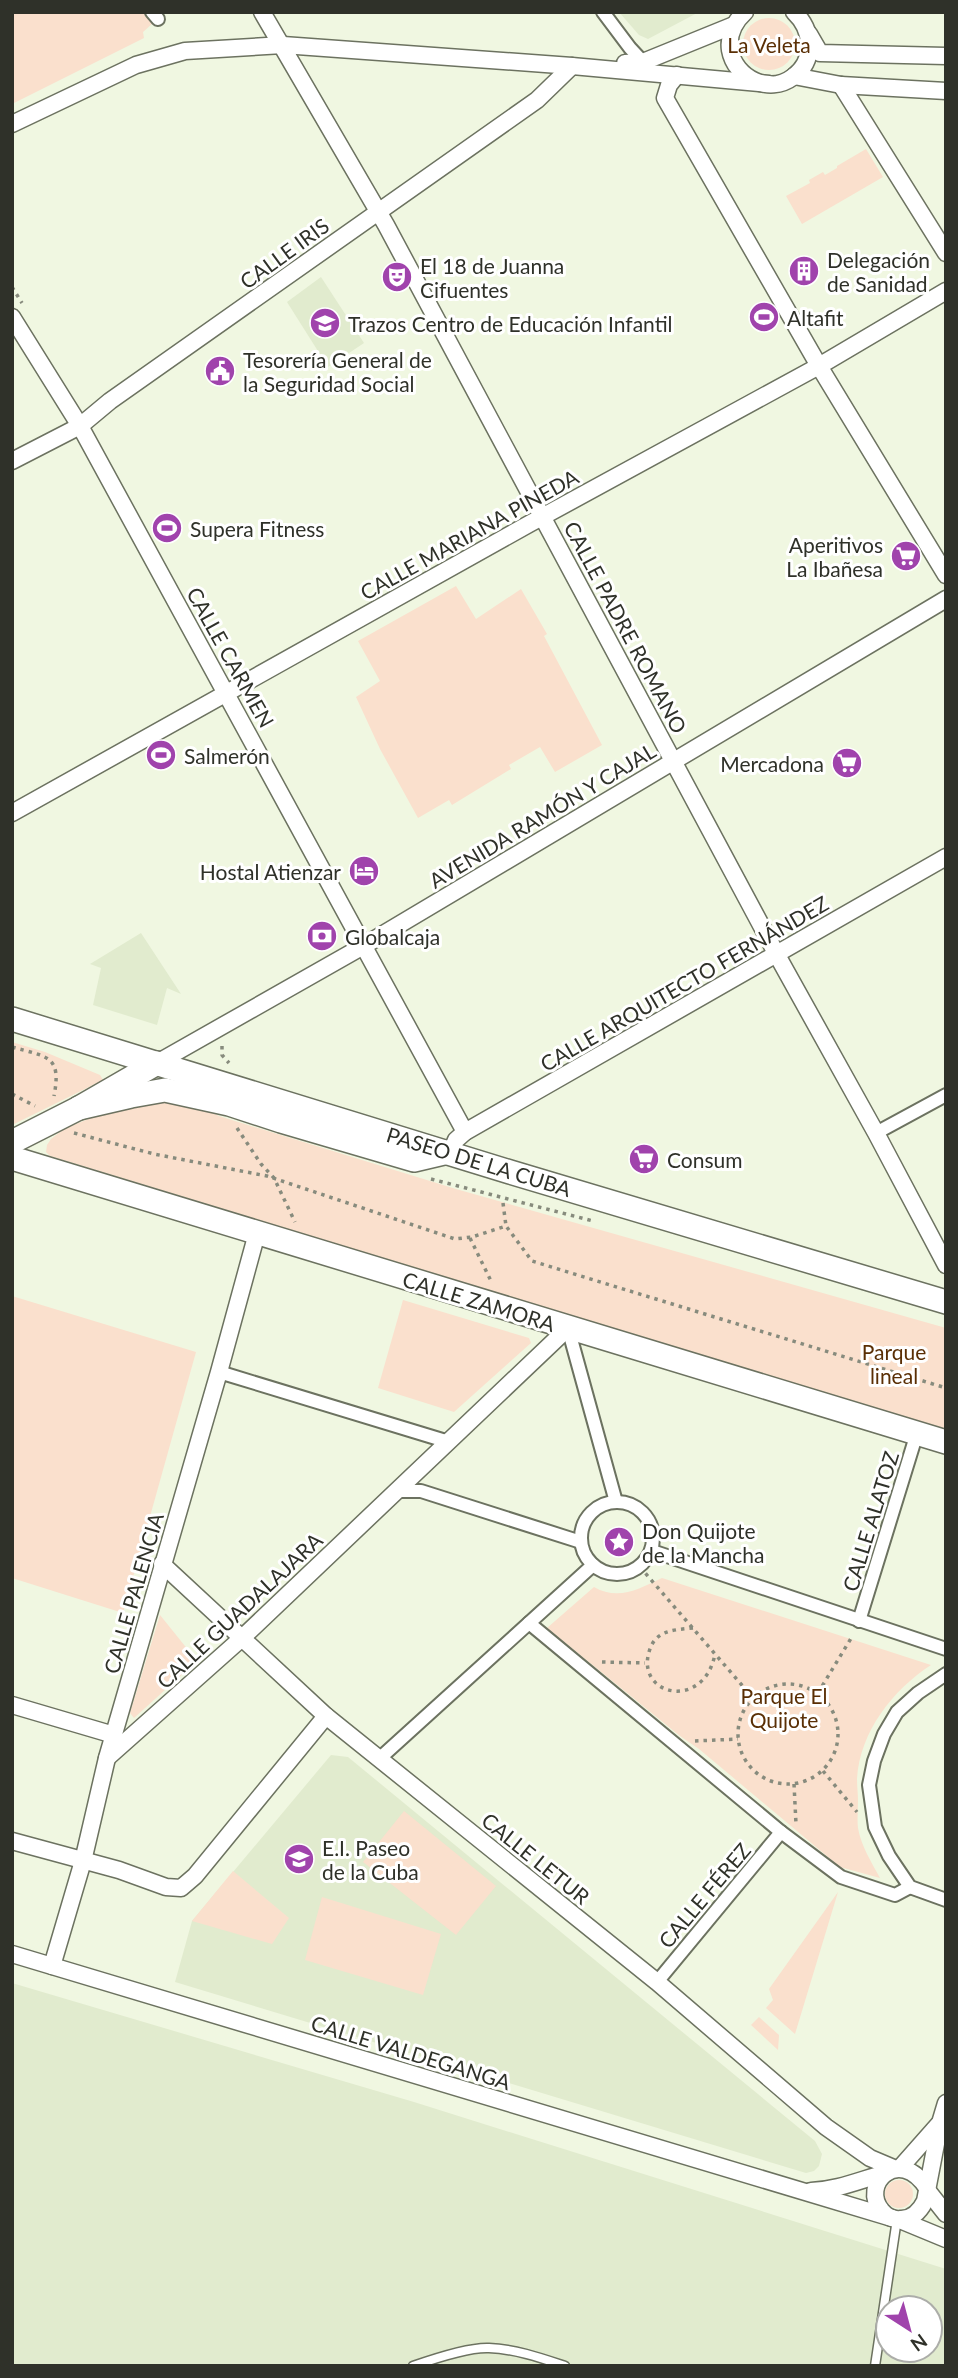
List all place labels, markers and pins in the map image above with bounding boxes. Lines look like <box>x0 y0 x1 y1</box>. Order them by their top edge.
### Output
place label: Delegación de Sanidad <box>827 247 930 296</box>
place label: El 18 de Juanna Cifuentes <box>420 253 564 302</box>
building icon: Delegación de Sanidad <box>787 254 821 288</box>
theatre icon: El 18 de Juanna Cifuentes <box>380 260 414 294</box>
sports icon: Altafit <box>747 300 781 334</box>
place label: Altafit <box>787 305 844 330</box>
school or university icon: Trazos Centro de Educación Infantil <box>308 306 342 340</box>
place label: Trazos Centro de Educación Infantil <box>348 311 673 336</box>
place label: Tesorería General de la Seguridad Social <box>243 347 432 396</box>
public building icon: Tesorería General de la Seguridad Social <box>203 354 237 388</box>
sports icon: Supera Fitness <box>150 511 184 545</box>
place label: Supera Fitness <box>190 516 324 541</box>
place label: Aperitivos La Ibañesa <box>786 532 883 581</box>
supermarket icon: Aperitivos La Ibañesa <box>889 539 923 573</box>
sports icon: Salmerón <box>144 738 178 772</box>
place label: Salmerón <box>184 743 270 768</box>
supermarket icon: Mercadona <box>830 746 864 780</box>
place label: Mercadona <box>720 751 824 776</box>
hotel icon: Hostal Atienzar <box>347 854 381 888</box>
place label: Hostal Atienzar <box>200 859 341 884</box>
bank icon: Globalcaja <box>305 919 339 953</box>
place label: Globalcaja <box>345 924 440 949</box>
supermarket icon: Consum <box>627 1142 661 1176</box>
place label: Consum <box>667 1147 743 1172</box>
place label: Don Quijote de la Mancha <box>642 1518 765 1567</box>
place icon: Don Quijote de la Mancha <box>602 1525 636 1559</box>
place label: E.I. Paseo de la Cuba <box>322 1835 419 1884</box>
school or university icon: E.I. Paseo de la Cuba <box>282 1842 316 1876</box>

